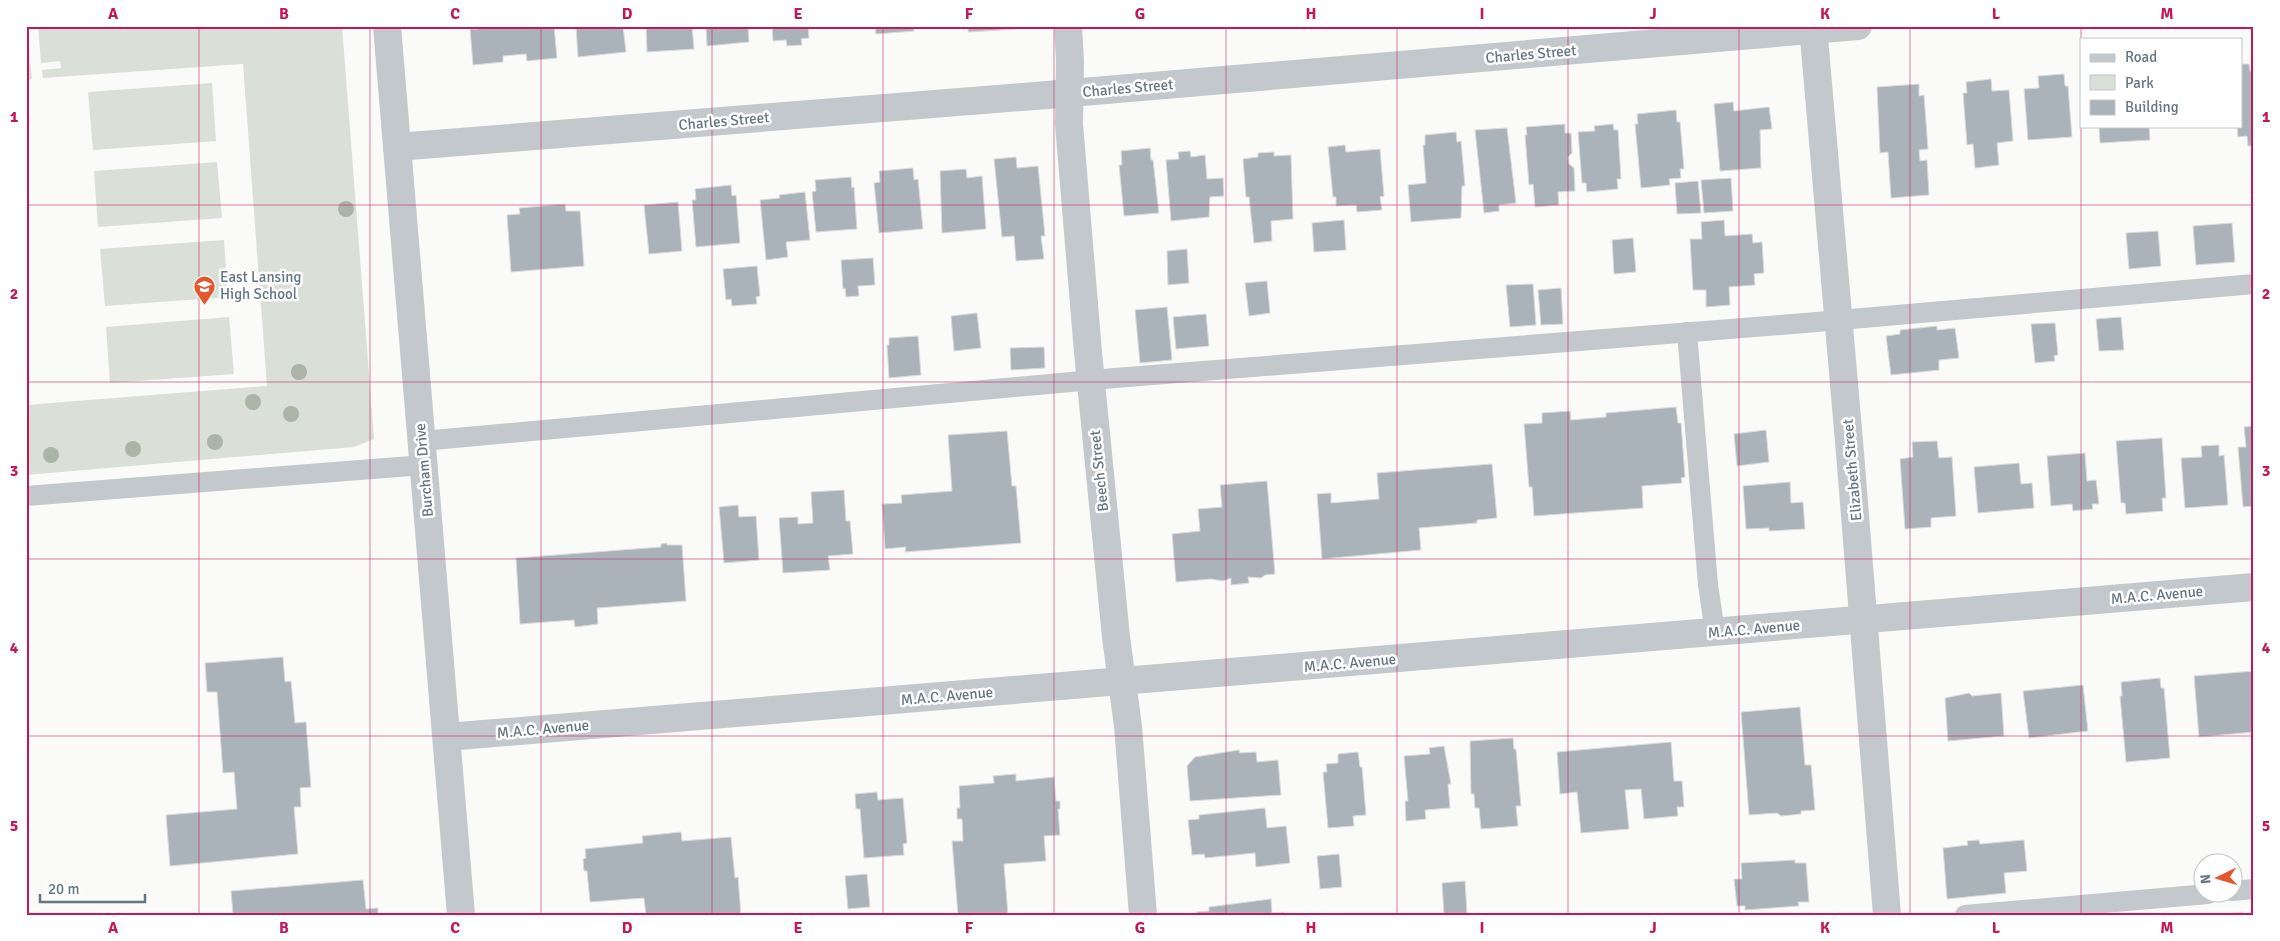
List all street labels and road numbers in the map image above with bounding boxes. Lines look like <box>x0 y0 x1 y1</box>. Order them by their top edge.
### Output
street label: Charles Street <box>1485 41 1577 67</box>
street label: Charles Street <box>1082 75 1174 101</box>
street label: Charles Street <box>678 108 770 134</box>
street label: Elizabeth Street <box>1839 418 1865 522</box>
street label: Burcham Drive <box>411 422 437 518</box>
street label: Beech Street <box>1086 429 1112 513</box>
street label: M.A.C. Avenue <box>2110 582 2204 608</box>
street label: M.A.C. Avenue <box>1707 616 1801 642</box>
street label: M.A.C. Avenue <box>1303 650 1397 676</box>
street label: M.A.C. Avenue <box>900 683 994 709</box>
street label: M.A.C. Avenue <box>496 716 590 742</box>

